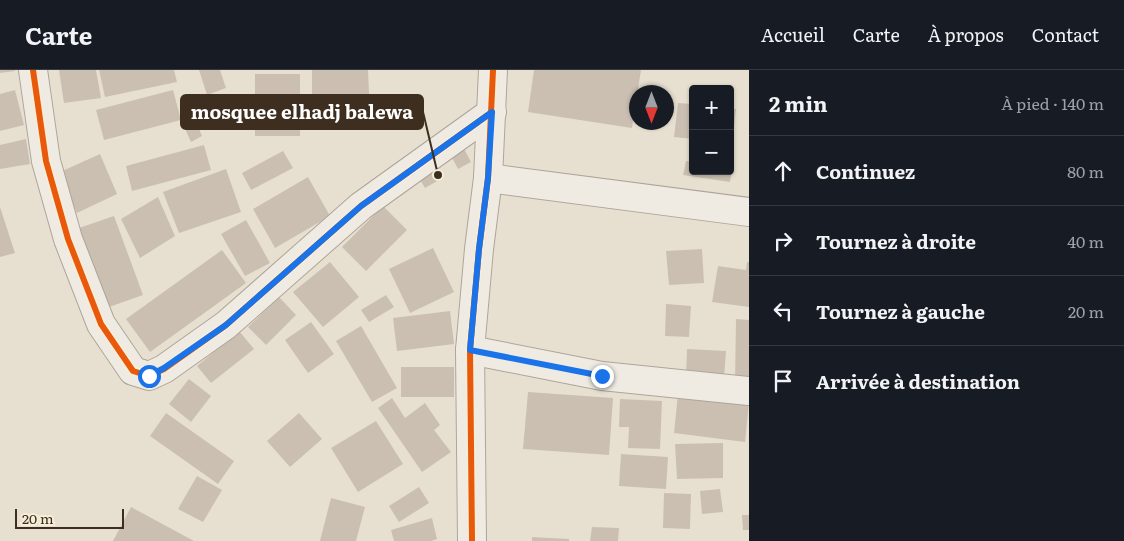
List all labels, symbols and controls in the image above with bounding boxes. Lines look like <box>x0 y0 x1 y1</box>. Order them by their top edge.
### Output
text: Carte <box>25 17 92 52</box>
text: Accueil <box>761 21 825 48</box>
text: Carte <box>853 21 900 48</box>
text: À propos <box>928 21 1004 48</box>
text: Contact <box>1032 21 1099 48</box>
north arrow <box>629 85 674 130</box>
map controls <box>689 85 734 175</box>
button: + <box>689 85 734 130</box>
text: 2 min <box>769 87 828 118</box>
text: À pied · 140 m <box>1001 91 1104 115</box>
callout: mosquee elhadj balewa <box>181 95 423 129</box>
text: mosquee elhadj balewa <box>191 97 413 125</box>
button: − <box>689 130 734 175</box>
icon: ahead <box>769 157 797 185</box>
text: Continuez <box>816 157 915 185</box>
text: 80 m <box>1067 159 1104 183</box>
icon: right <box>769 227 797 255</box>
text: Tournez à droite <box>816 227 976 255</box>
text: 40 m <box>1067 229 1104 253</box>
icon: left <box>769 297 797 325</box>
text: Tournez à gauche <box>816 297 985 325</box>
text: 20 m <box>1068 299 1104 323</box>
route start <box>138 365 161 388</box>
route end <box>591 365 614 388</box>
icon: arrive <box>769 367 797 395</box>
text: Arrivée à destination <box>816 367 1020 395</box>
scale bar <box>15 506 124 529</box>
text: 20 m <box>22 508 54 528</box>

